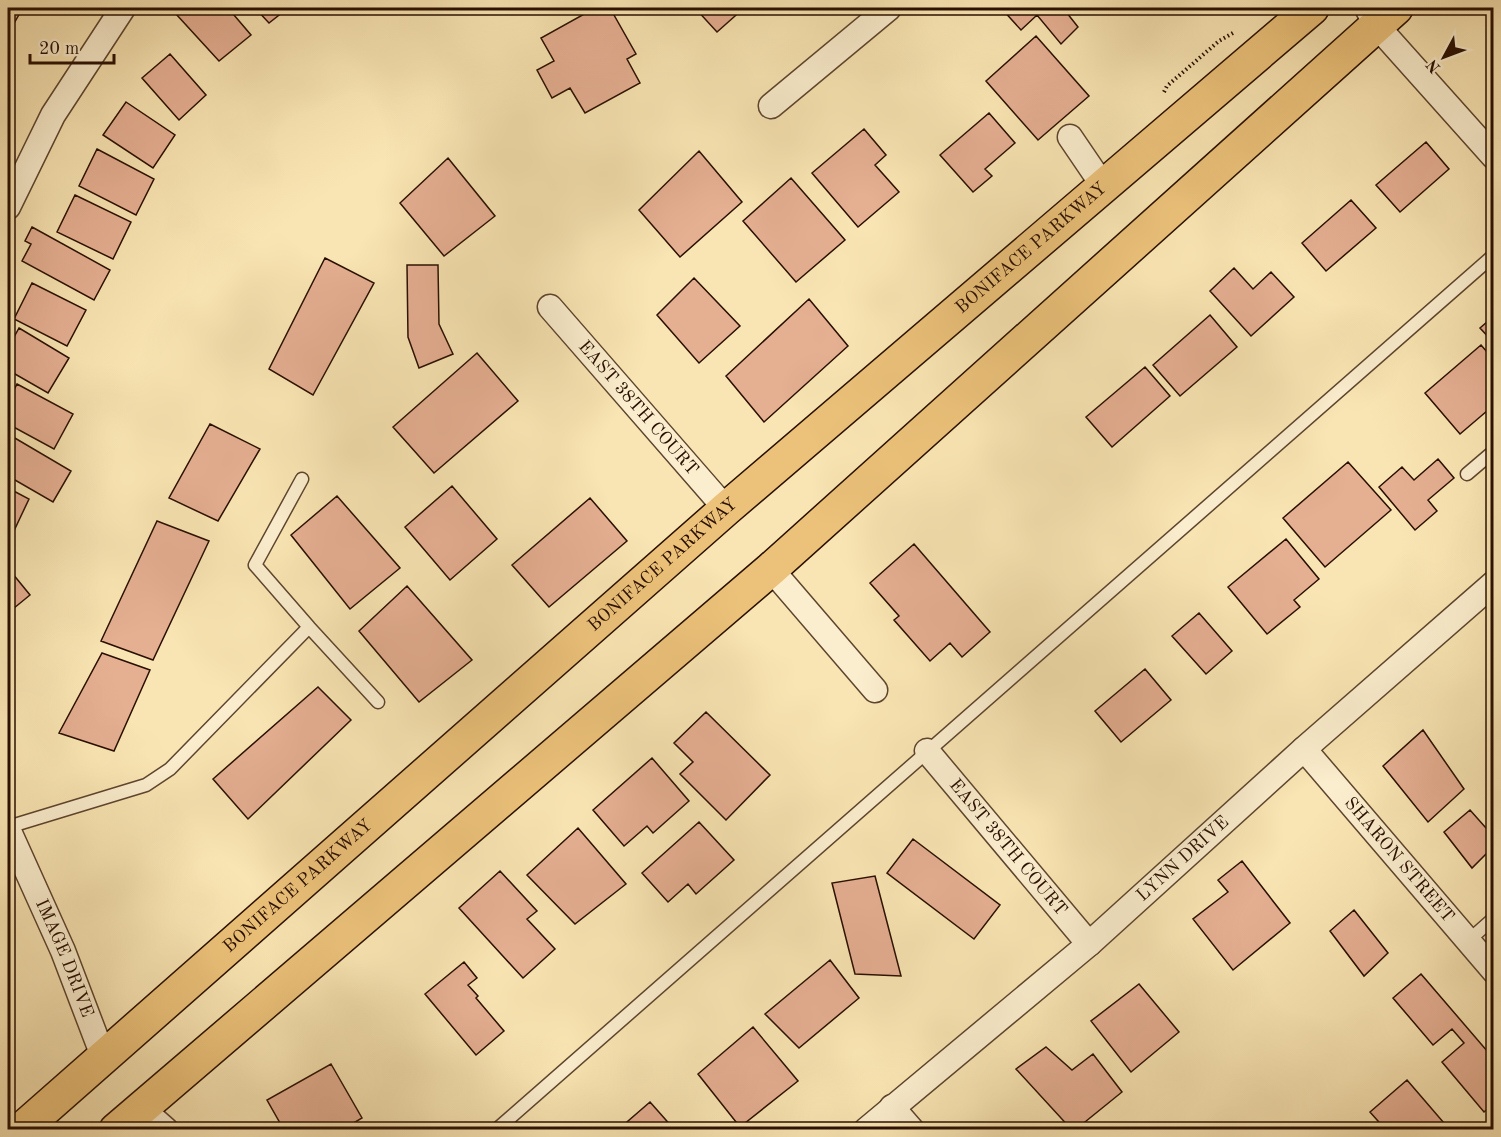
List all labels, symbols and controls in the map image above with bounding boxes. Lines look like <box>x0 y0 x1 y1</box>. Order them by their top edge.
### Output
scale bar <box>30 27 114 65</box>
north arrow <box>1414 27 1474 87</box>
text: 20 m <box>39 40 79 58</box>
text: N <box>1424 55 1444 75</box>
street label: BONIFACE PARKWAY <box>953 179 1110 317</box>
street label: EAST 38TH COURT <box>575 337 701 479</box>
street label: BONIFACE PARKWAY <box>585 495 740 635</box>
street label: EAST 38TH COURT <box>946 776 1070 919</box>
street label: SHARON STREET <box>1341 794 1457 926</box>
street label: LYNN DRIVE <box>1133 813 1232 905</box>
street label: BONIFACE PARKWAY <box>220 816 376 956</box>
street label: IMAGE DRIVE <box>32 896 96 1020</box>

